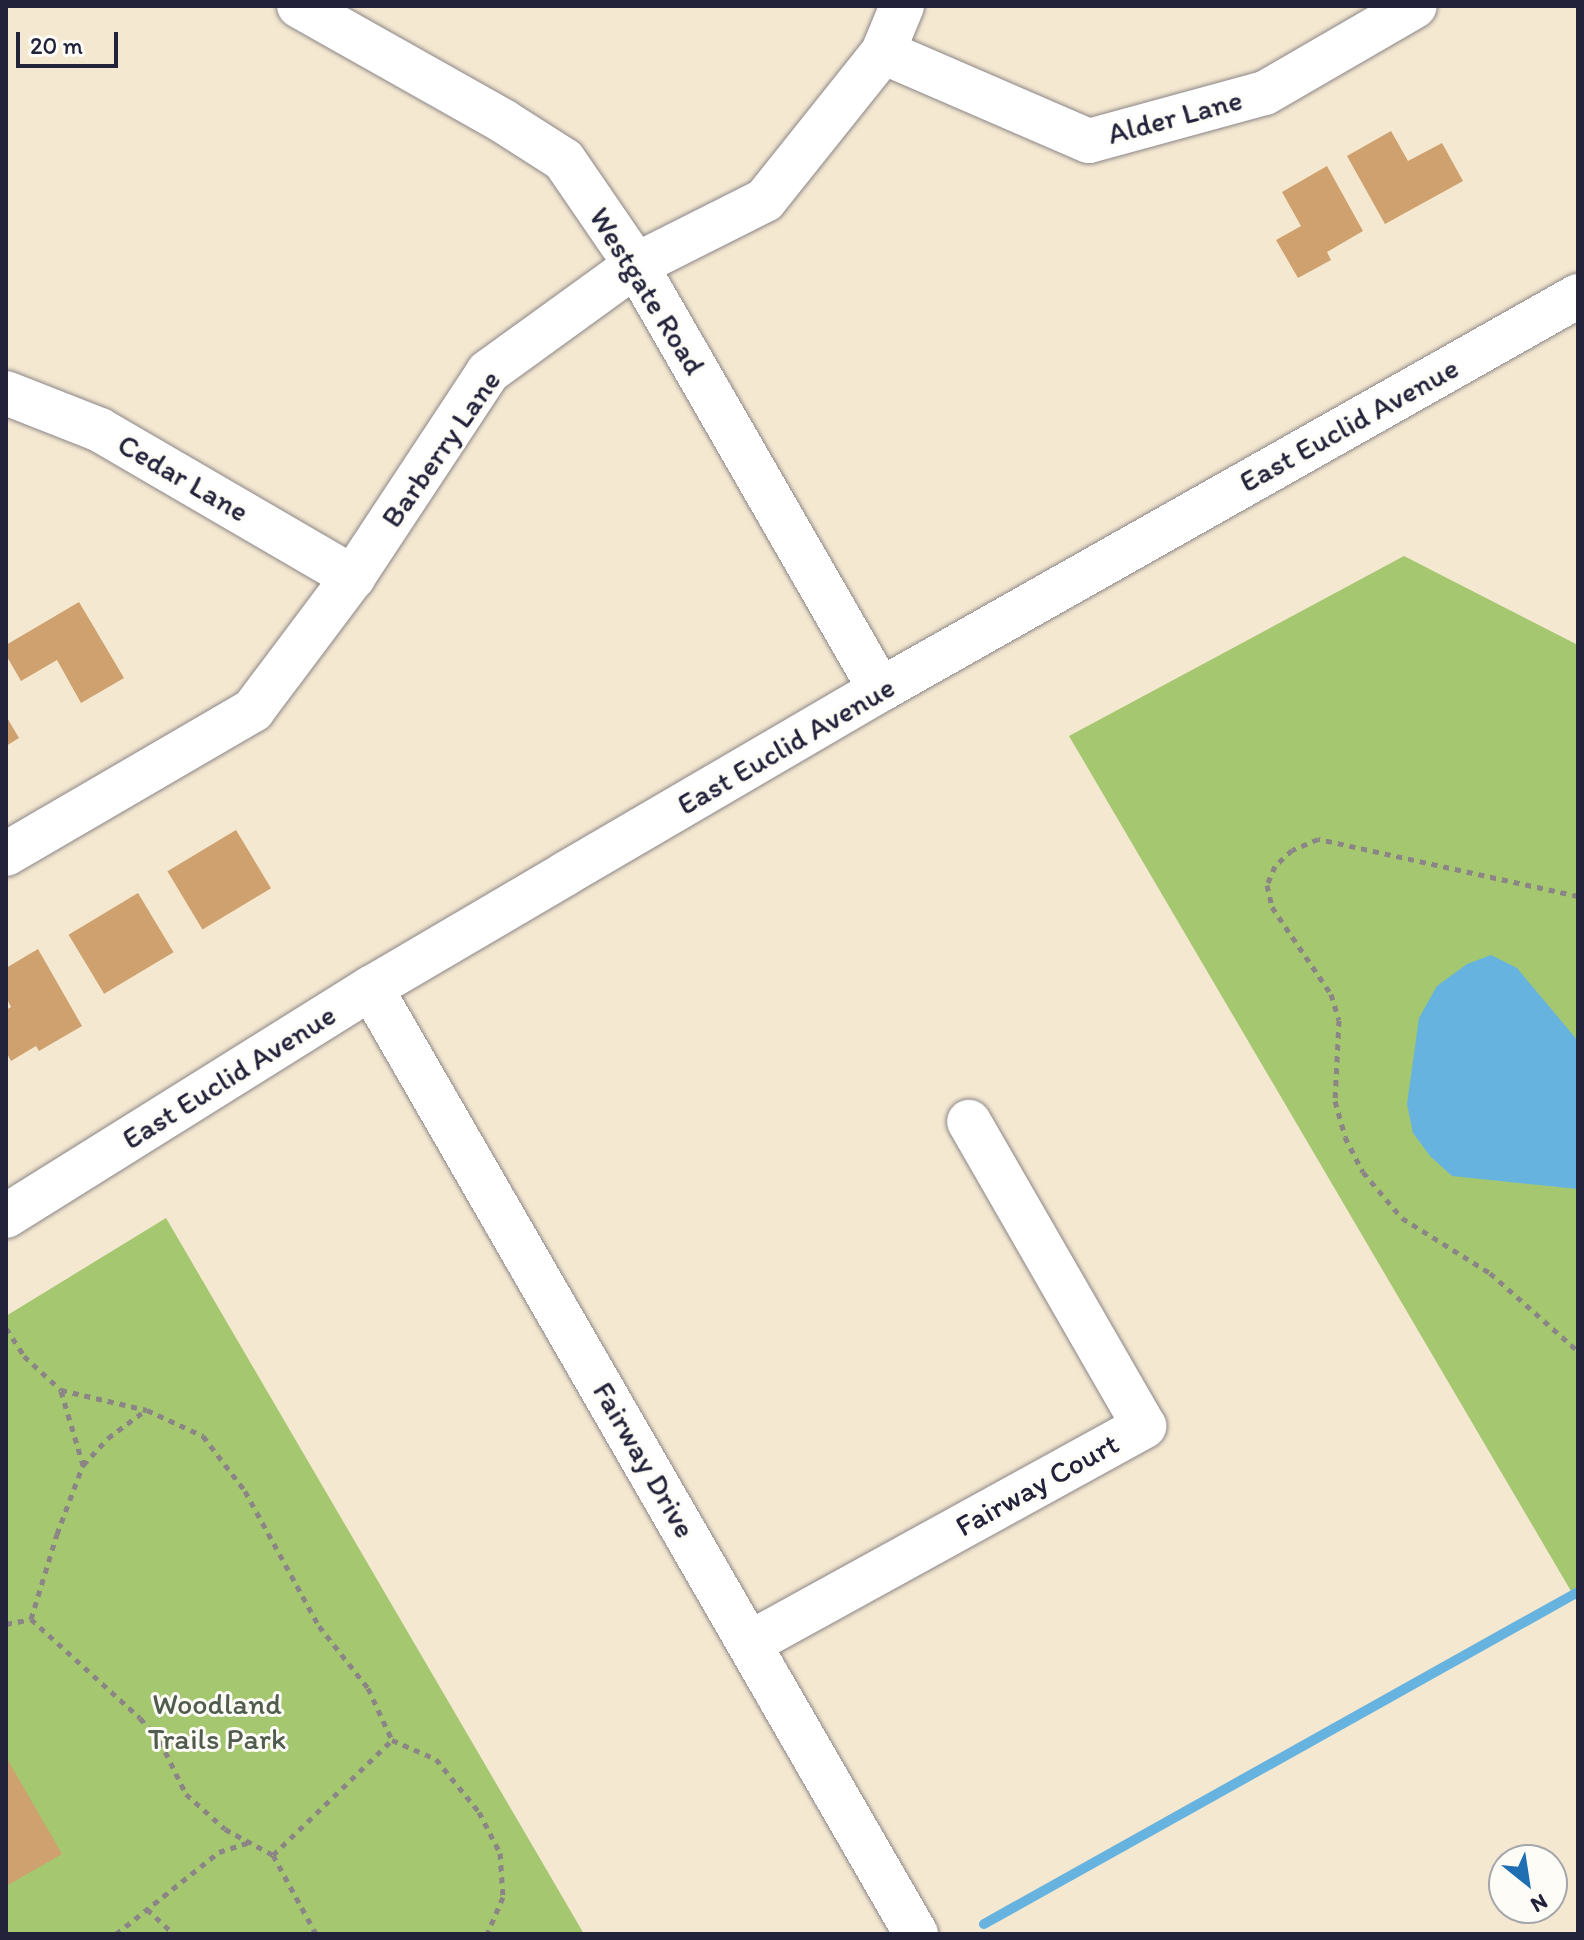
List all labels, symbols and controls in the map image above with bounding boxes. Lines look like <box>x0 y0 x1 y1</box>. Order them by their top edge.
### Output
scale bar <box>20 16 122 66</box>
text: 20 m <box>30 31 83 60</box>
street label: Alder Lane <box>1103 82 1247 152</box>
street label: Westgate Road <box>581 201 713 381</box>
street label: East Euclid Avenue <box>1234 350 1464 500</box>
street label: Barberry Lane <box>374 364 508 534</box>
street label: Cedar Lane <box>111 426 255 530</box>
street label: East Euclid Avenue <box>672 670 900 822</box>
street label: East Euclid Avenue <box>116 997 342 1157</box>
street label: Fairway Drive <box>585 1376 703 1544</box>
street label: Fairway Court <box>949 1425 1125 1545</box>
park label: Woodland Trails Park <box>148 1686 286 1756</box>
north arrow <box>1488 1844 1568 1924</box>
text: N <box>1526 1888 1552 1919</box>

